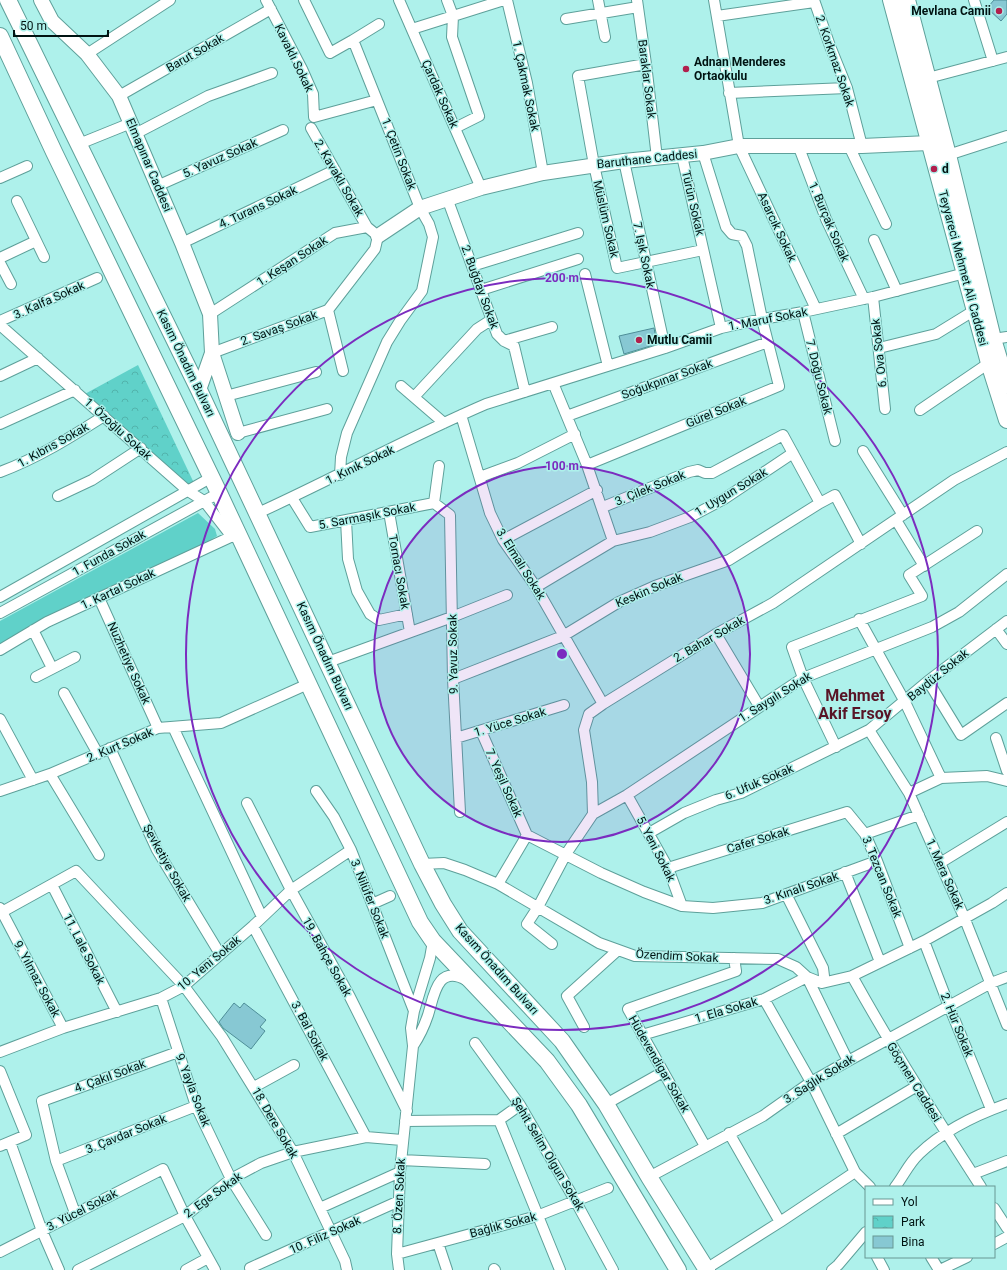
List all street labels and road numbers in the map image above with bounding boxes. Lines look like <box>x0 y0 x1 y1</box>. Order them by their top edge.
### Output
street label: 2. Korkmaz Sokak <box>813 13 858 109</box>
street label: Kavaklı Sokak <box>272 22 317 95</box>
street label: Barut Sokak <box>164 30 227 75</box>
street label: Baraklar Sokak <box>635 39 659 120</box>
street label: 1. Çakmak Sokak <box>510 40 543 133</box>
street label: Çardak Sokak <box>419 58 462 131</box>
street label: Elmapınar Caddesi <box>123 116 175 214</box>
street label: 1. Çetin Sokak <box>379 116 420 193</box>
street label: 5. Yavuz Sokak <box>181 135 260 181</box>
street label: 2. Kavaklı Sokak <box>311 137 367 220</box>
street label: Baruthane Caddesi <box>596 147 698 171</box>
street label: Türün Sokak <box>679 169 707 238</box>
street label: Müslüm Sokak <box>590 179 622 260</box>
street label: 1. Burçak Sokak <box>806 180 852 265</box>
street label: 4. Turans Sokak <box>217 182 300 231</box>
street label: Teyyareci Mehmet Ali Caddesi <box>935 189 991 347</box>
street label: Asarcık Sokak <box>755 190 800 265</box>
street label: 7. Işık Sokak <box>630 221 658 290</box>
street label: 1. Keşan Sokak <box>254 232 331 289</box>
street label: 2. Buğday Sokak <box>458 243 502 332</box>
street label: 3. Kalfa Sokak <box>11 278 87 322</box>
street label: 1. Maruf Sokak <box>727 304 810 334</box>
street label: Kasım Önadım Bulvarı <box>154 307 219 419</box>
street label: 2. Savaş Sokak <box>239 307 320 348</box>
street label: 6. Ova Sokak <box>868 317 890 388</box>
street label: 7. Doğu Sokak <box>803 338 835 417</box>
street label: Soğukpınar Sokak <box>620 356 715 402</box>
street label: Gürel Sokak <box>684 393 749 430</box>
street label: 1. Özoğlu Sokak <box>81 394 156 464</box>
street label: 1. Kıbrıs Sokak <box>15 419 92 470</box>
street label: 1. Kınık Sokak <box>323 442 397 488</box>
street label: 1. Uygun Sokak <box>692 464 770 519</box>
street label: 3. Çilek Sokak <box>613 467 688 508</box>
street label: 5. Sarmaşık Sokak <box>317 500 418 532</box>
street label: 3. Elmalı Sokak <box>494 526 549 603</box>
street label: 1. Funda Sokak <box>70 527 149 579</box>
street label: Tornacı Sokak <box>386 534 413 611</box>
street label: 1. Kartal Sokak <box>79 565 158 612</box>
street label: Keskin Sokak <box>613 569 685 610</box>
street label: Kasım Önadım Bulvarı <box>294 599 357 712</box>
street label: 9. Yavuz Sokak <box>445 613 461 694</box>
street label: 2. Bahar Sokak <box>671 613 748 665</box>
street label: Nuzhetiye Sokak <box>105 620 154 707</box>
street label: Baydüz Sokak <box>905 646 972 704</box>
street label: 1. Saygılı Sokak <box>736 669 815 725</box>
street label: 1. Yüce Sokak <box>472 704 549 740</box>
street label: 2. Kurt Sokak <box>85 724 156 765</box>
street label: 7. Yeşil Sokak <box>483 746 526 820</box>
street label: 6. Ufuk Sokak <box>723 761 796 803</box>
street label: 5. Yeni Sokak <box>634 814 679 885</box>
street label: Şevketiye Sokak <box>140 822 194 905</box>
street label: Cafer Sokak <box>725 824 792 856</box>
street label: 3. Tezcan Sokak <box>859 834 905 921</box>
street label: 1. Mera Sokak <box>923 837 967 912</box>
street label: 3. Nilüfer Sokak <box>348 857 393 941</box>
street label: 3. Kınalı Sokak <box>762 868 841 907</box>
street label: 11. Lale Sokak <box>60 911 108 988</box>
street label: 19. Bahçe Sokak <box>299 915 355 1000</box>
street label: Kasım Önadım Bulvarı <box>452 920 542 1017</box>
street label: 10. Yeni Sokak <box>175 932 244 993</box>
street label: 9. Yılmaz Sokak <box>11 938 63 1020</box>
street label: Özendim Sokak <box>635 946 720 965</box>
street label: 2. Hür Sokak <box>938 991 977 1060</box>
street label: 1. Ela Sokak <box>693 994 760 1026</box>
street label: 3. Bal Sokak <box>288 999 332 1064</box>
street label: Hüdevendigar Sokak <box>626 1013 693 1116</box>
street label: Göçmen Caddesi <box>884 1040 944 1124</box>
street label: 3. Sağlık Sokak <box>781 1051 858 1106</box>
street label: 9. Yayla Sokak <box>173 1052 214 1129</box>
street label: 4. Çakıl Sokak <box>72 1056 148 1095</box>
street label: 18. Dere Sokak <box>249 1085 301 1162</box>
street label: Şehit Selim Olgun Sokak <box>509 1095 588 1214</box>
street label: 3. Çavdar Sokak <box>84 1111 169 1157</box>
street label: 8. Özen Sokak <box>389 1157 408 1234</box>
street label: 2. Ege Sokak <box>181 1169 245 1221</box>
street label: 3. Yücel Sokak <box>44 1186 121 1234</box>
street label: Bağlık Sokak <box>468 1209 539 1241</box>
street label: 10. Filiz Sokak <box>287 1213 364 1257</box>

